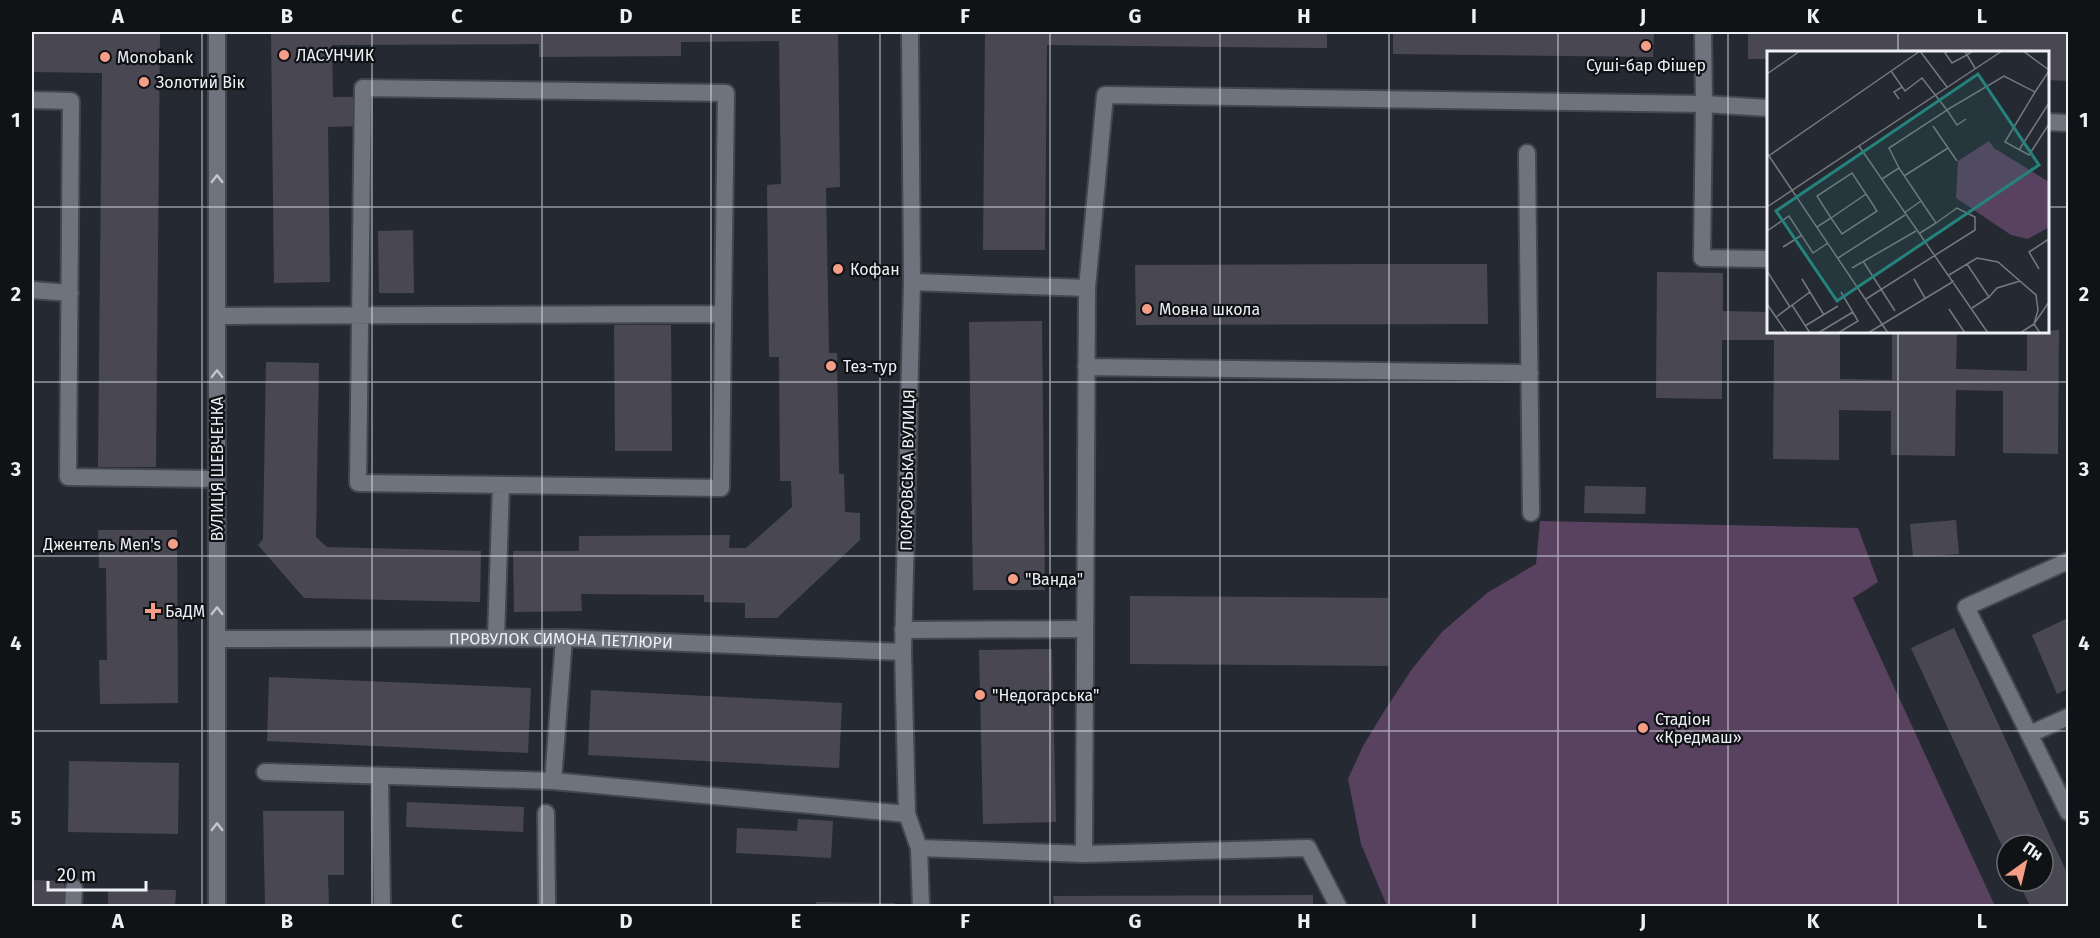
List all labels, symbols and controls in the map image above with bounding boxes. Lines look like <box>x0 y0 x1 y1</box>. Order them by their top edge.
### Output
text: A <box>111 4 125 28</box>
text: B <box>281 4 293 28</box>
text: C <box>451 4 463 28</box>
text: D <box>619 4 633 28</box>
text: E <box>791 4 801 28</box>
text: F <box>960 4 970 28</box>
text: G <box>1129 4 1141 28</box>
text: H <box>1297 4 1311 28</box>
text: I <box>1471 4 1477 28</box>
text: J <box>1639 4 1646 28</box>
text: K <box>1807 4 1820 28</box>
text: L <box>1977 4 1987 28</box>
marker: Суші-бар Фішер <box>1639 39 1653 53</box>
place label: ЛАСУНЧИК <box>296 46 375 65</box>
place label: Monobank <box>117 48 194 67</box>
marker: ЛАСУНЧИК <box>277 48 291 62</box>
marker: Monobank <box>98 50 112 64</box>
inset map <box>1767 51 2049 333</box>
place label: Суші-бар Фішер <box>1586 56 1706 75</box>
place label: Золотий Вік <box>156 73 246 92</box>
marker: Золотий Вік <box>137 75 151 89</box>
text: 1 <box>11 108 21 132</box>
text: 1 <box>2079 108 2089 132</box>
one-way arrow <box>211 175 223 184</box>
place label: Кофан <box>850 260 900 279</box>
marker: Кофан <box>831 262 845 276</box>
text: 2 <box>11 282 21 306</box>
text: 2 <box>2079 282 2089 306</box>
place label: Мовна школа <box>1159 300 1260 319</box>
marker: Мовна школа <box>1140 302 1154 316</box>
place label: Тез-тур <box>843 357 897 376</box>
marker: Тез-тур <box>824 359 838 373</box>
one-way arrow <box>211 370 223 379</box>
street label: ПОКРОВСЬКА ВУЛИЦЯ <box>897 389 918 551</box>
street label: ВУЛИЦЯ ШЕВЧЕНКА <box>208 396 227 541</box>
text: 3 <box>10 457 21 481</box>
text: 3 <box>2078 457 2089 481</box>
place label: Джентель Men's <box>42 535 161 554</box>
marker: Джентель Men's <box>166 537 180 551</box>
place label: "Ванда" <box>1025 570 1083 589</box>
marker: "Ванда" <box>1006 572 1020 586</box>
place label: БаДМ <box>165 602 205 621</box>
marker: БаДМ <box>146 604 160 618</box>
one-way arrow <box>211 607 223 616</box>
street label: ПРОВУЛОК СИМОНА ПЕТЛЮРИ <box>449 629 673 652</box>
text: 4 <box>10 631 22 655</box>
text: 4 <box>2078 631 2090 655</box>
place label: "Недогарська" <box>992 686 1099 705</box>
marker: "Недогарська" <box>973 688 987 702</box>
place label: Стадіон «Кредмаш» <box>1655 710 1742 747</box>
marker: Стадіон «Кредмаш» <box>1636 721 1650 735</box>
text: 5 <box>11 806 22 830</box>
text: 5 <box>2079 806 2090 830</box>
one-way arrow <box>211 823 223 832</box>
north arrow <box>1995 833 2055 893</box>
text: Пн <box>2019 838 2047 864</box>
scale bar <box>48 854 146 892</box>
text: 20 m <box>57 864 96 886</box>
text: A <box>111 909 125 933</box>
text: B <box>281 909 293 933</box>
text: C <box>451 909 463 933</box>
text: D <box>619 909 633 933</box>
text: E <box>791 909 801 933</box>
text: F <box>960 909 970 933</box>
text: G <box>1129 909 1141 933</box>
text: H <box>1297 909 1311 933</box>
text: I <box>1471 909 1477 933</box>
text: J <box>1639 909 1646 933</box>
text: K <box>1807 909 1820 933</box>
text: L <box>1977 909 1987 933</box>

